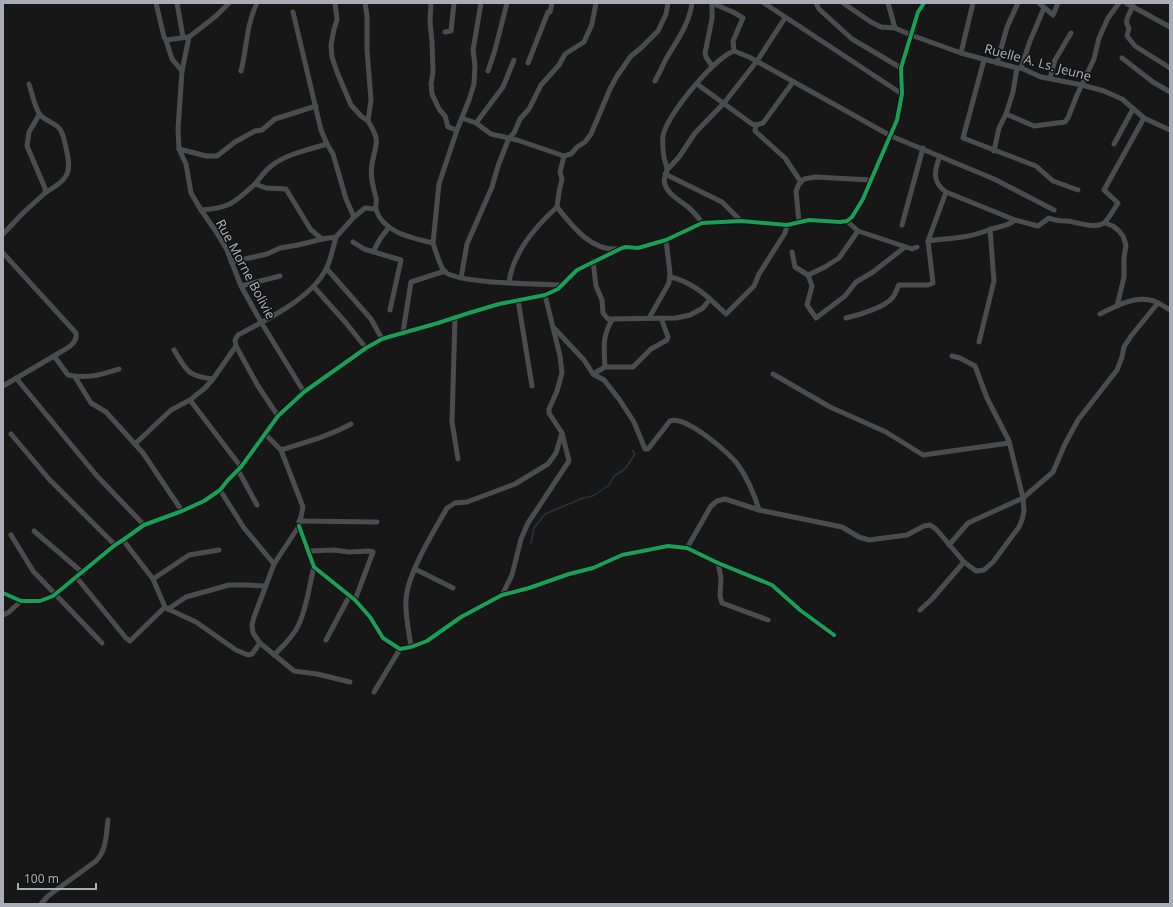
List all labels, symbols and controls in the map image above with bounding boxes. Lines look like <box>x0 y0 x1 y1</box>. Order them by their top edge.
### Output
street label: Ruelle A. Ls. Jeune <box>982 39 1094 85</box>
street label: Rue Morne Bolivie <box>212 216 280 322</box>
scale bar <box>18 865 96 891</box>
text: 100 m <box>24 870 59 887</box>

